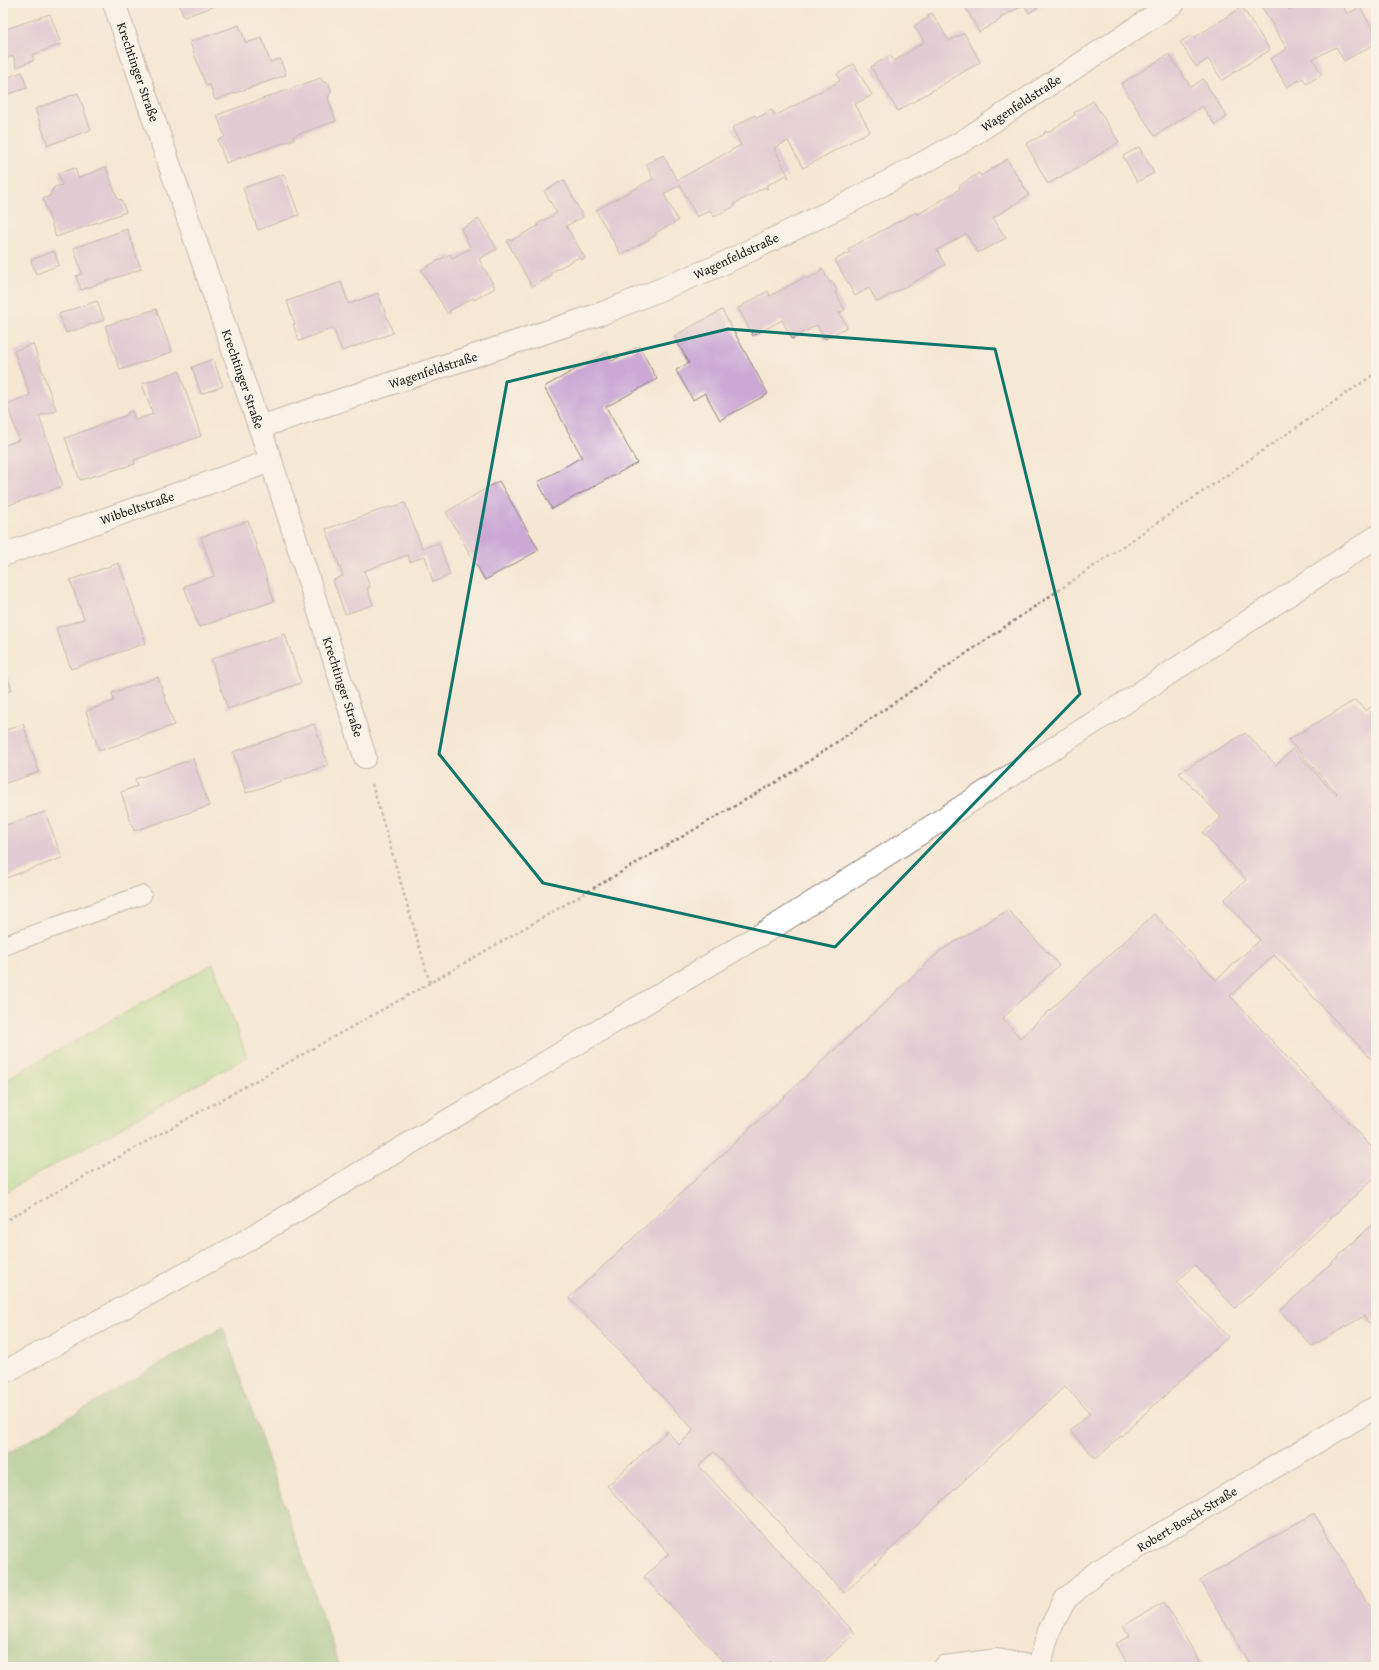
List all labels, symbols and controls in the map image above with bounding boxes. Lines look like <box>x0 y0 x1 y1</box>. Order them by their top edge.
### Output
street label: Krechtinger Straße <box>112 20 164 124</box>
street label: Wagenfeldstraße <box>977 70 1065 136</box>
street label: Wagenfeldstraße <box>690 228 782 284</box>
street label: Krechtinger Straße <box>217 327 269 431</box>
street label: Wagenfeldstraße <box>386 347 480 393</box>
street label: Wibbeltstraße <box>97 486 177 530</box>
street label: Krechtinger Straße <box>318 635 368 739</box>
street label: Robert-Bosch-Straße <box>1133 1482 1241 1556</box>

